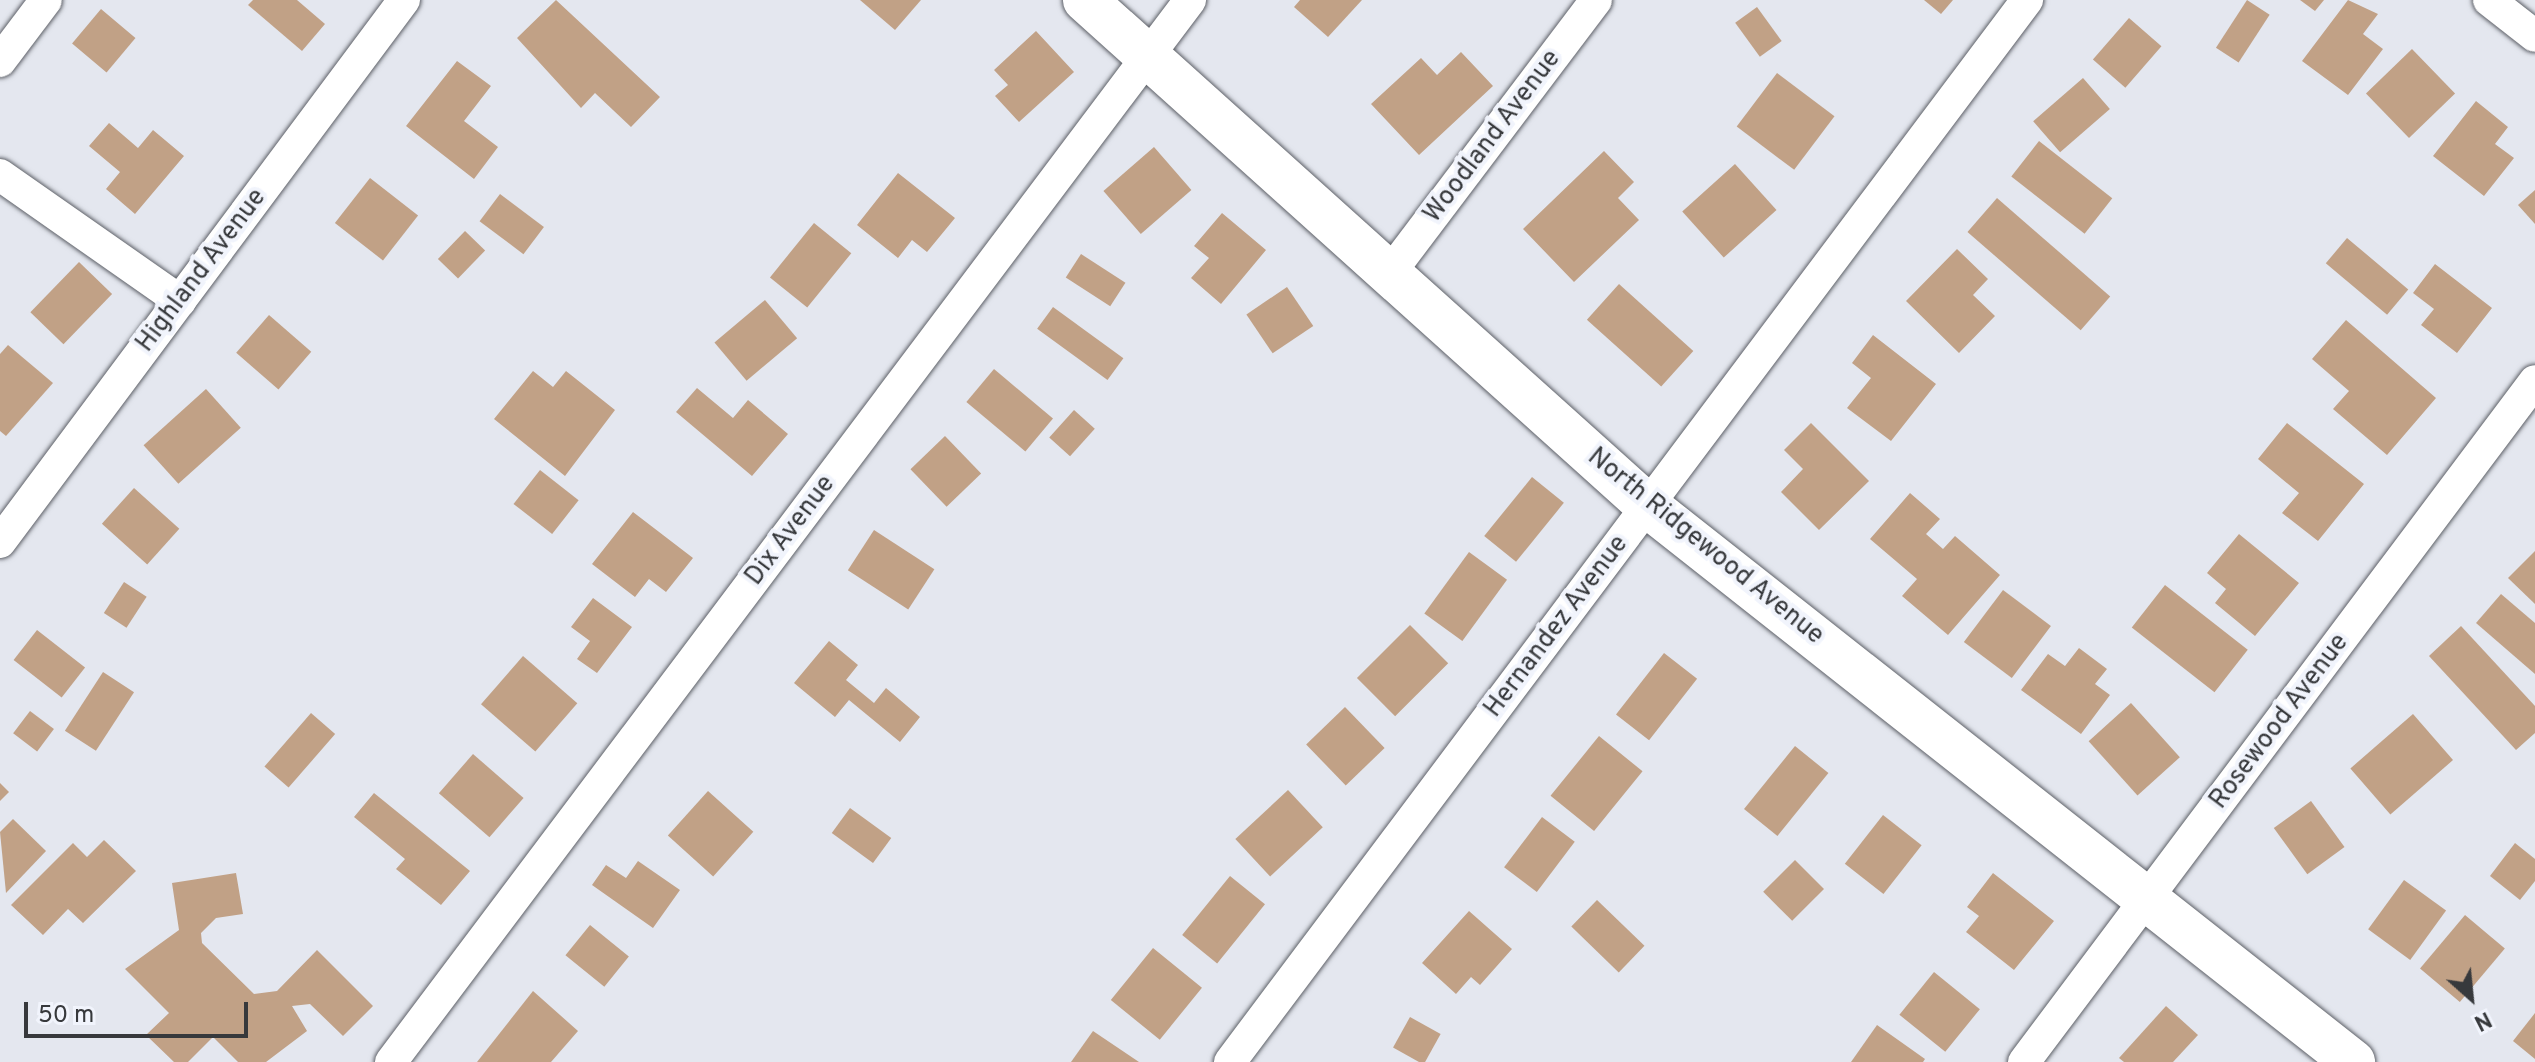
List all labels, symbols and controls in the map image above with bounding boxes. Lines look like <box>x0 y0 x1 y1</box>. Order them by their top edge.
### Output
street label: Woodland Avenue <box>1418 44 1568 230</box>
street label: Highland Avenue <box>130 183 274 359</box>
street label: North Ridgewood Avenue <box>1580 442 1830 652</box>
street label: Dix Avenue <box>739 469 843 593</box>
street label: Hernandez Avenue <box>1478 529 1636 725</box>
street label: Rosewood Avenue <box>2204 628 2356 816</box>
north arrow <box>2431 958 2511 1038</box>
scale bar <box>28 986 252 1036</box>
text: 50 m <box>38 1001 94 1031</box>
text: N <box>2469 1004 2495 1035</box>

